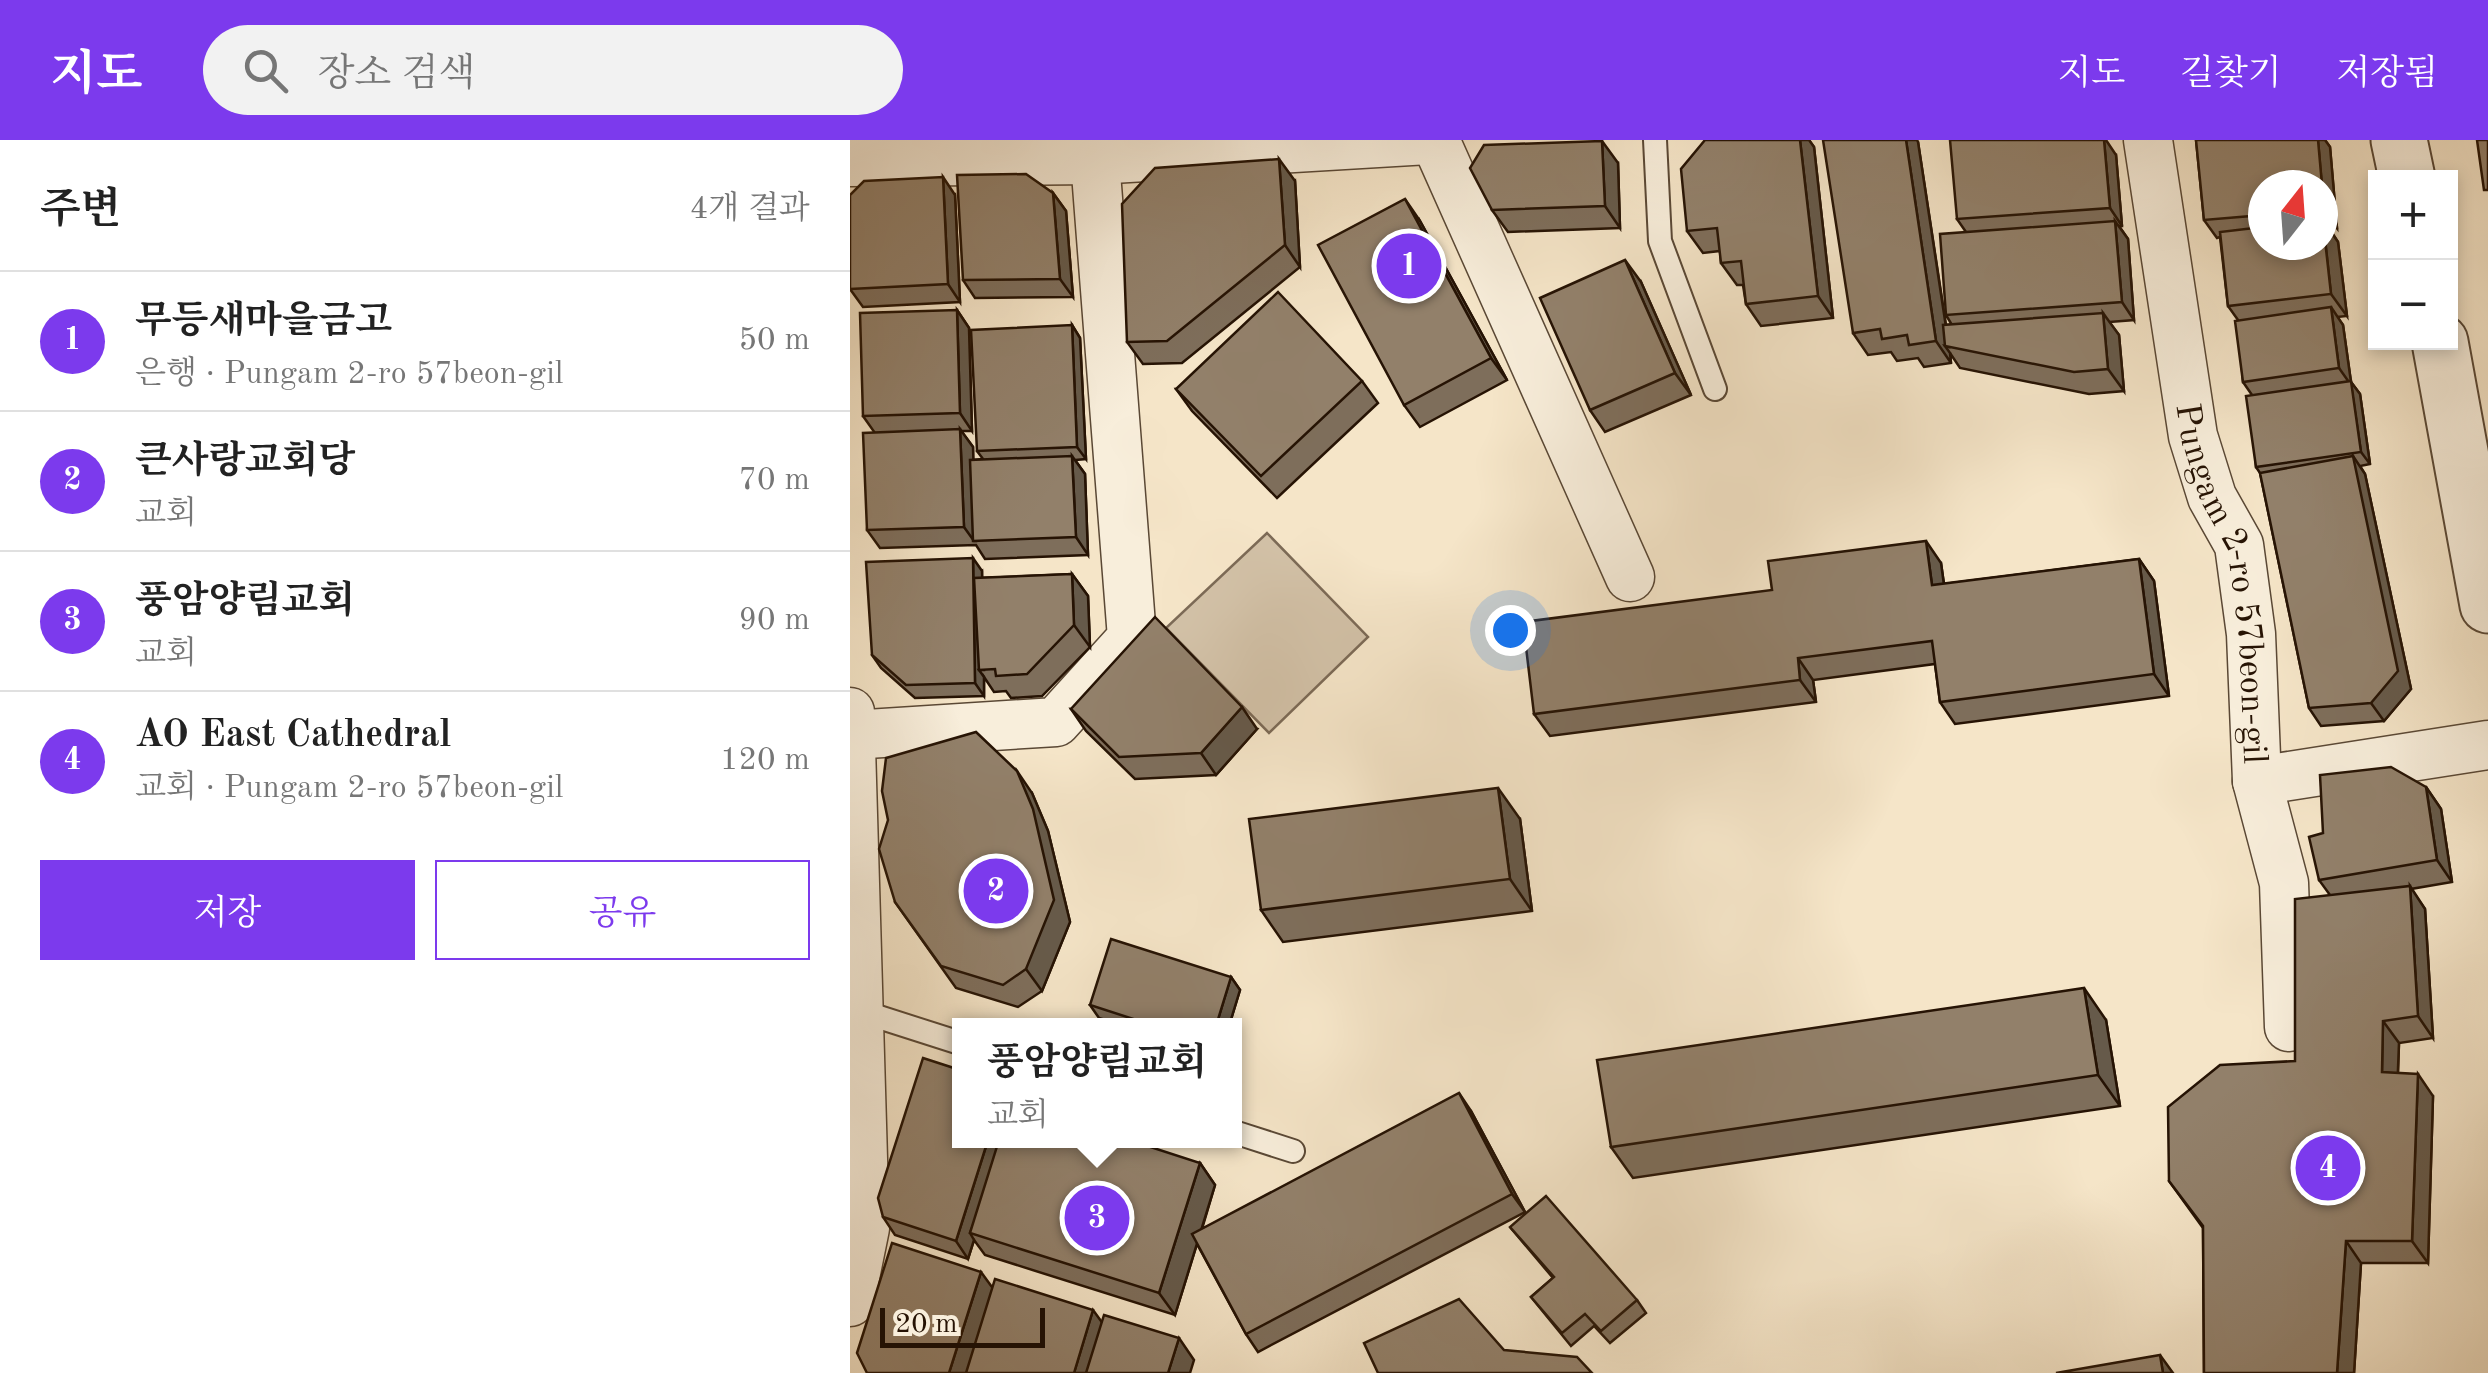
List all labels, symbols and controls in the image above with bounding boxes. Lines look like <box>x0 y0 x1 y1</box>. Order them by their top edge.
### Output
search box <box>203 25 903 115</box>
icon: search <box>238 43 293 98</box>
text: 지도 <box>50 52 143 100</box>
text: 장소 검색 <box>318 56 475 94</box>
text: 지도 <box>2058 57 2125 92</box>
text: 길찾기 <box>2180 57 2282 92</box>
text: 저장됨 <box>2337 57 2438 92</box>
north arrow <box>2248 170 2338 260</box>
map controls <box>2368 170 2458 350</box>
button: + <box>2368 170 2458 260</box>
text: 주변 <box>40 190 121 232</box>
text: 4개 결과 <box>690 194 810 226</box>
pin: 1 <box>1376 228 1442 304</box>
button: − <box>2368 260 2458 350</box>
text: 무등새마을금고 <box>135 303 392 341</box>
text: 1 <box>63 325 82 357</box>
text: 50 m <box>739 325 810 357</box>
text: 은행 · Pungam 2-ro 57beon-gil <box>135 359 563 391</box>
street label: Pungam 2-ro 57beon-gil <box>2168 401 2271 764</box>
text: 큰사랑교회당 <box>135 443 355 481</box>
text: 2 <box>63 465 82 497</box>
text: 70 m <box>739 465 810 497</box>
text: 교회 <box>135 499 197 531</box>
text: 풍암양림교회 <box>135 583 355 621</box>
text: 3 <box>63 605 82 637</box>
text: 90 m <box>739 605 810 637</box>
your location <box>1485 605 1536 656</box>
text: 교회 <box>135 639 197 671</box>
text: AO East Cathedral <box>135 717 451 755</box>
text: 4 <box>63 745 82 777</box>
text: 120 m <box>720 745 810 777</box>
text: 교회 · Pungam 2-ro 57beon-gil <box>135 773 563 805</box>
pin: 2 <box>964 854 1028 928</box>
button: 저장 <box>40 860 415 960</box>
button: 공유 <box>435 860 810 960</box>
popup <box>952 1018 1242 1148</box>
text: 풍암양림교회 <box>987 1045 1207 1083</box>
text: 교회 <box>987 1101 1049 1133</box>
pin: 4 <box>2296 1130 2360 1206</box>
pin: 3 <box>1064 1180 1130 1256</box>
scale bar <box>880 1303 1045 1348</box>
text: 20 m <box>895 1311 958 1339</box>

